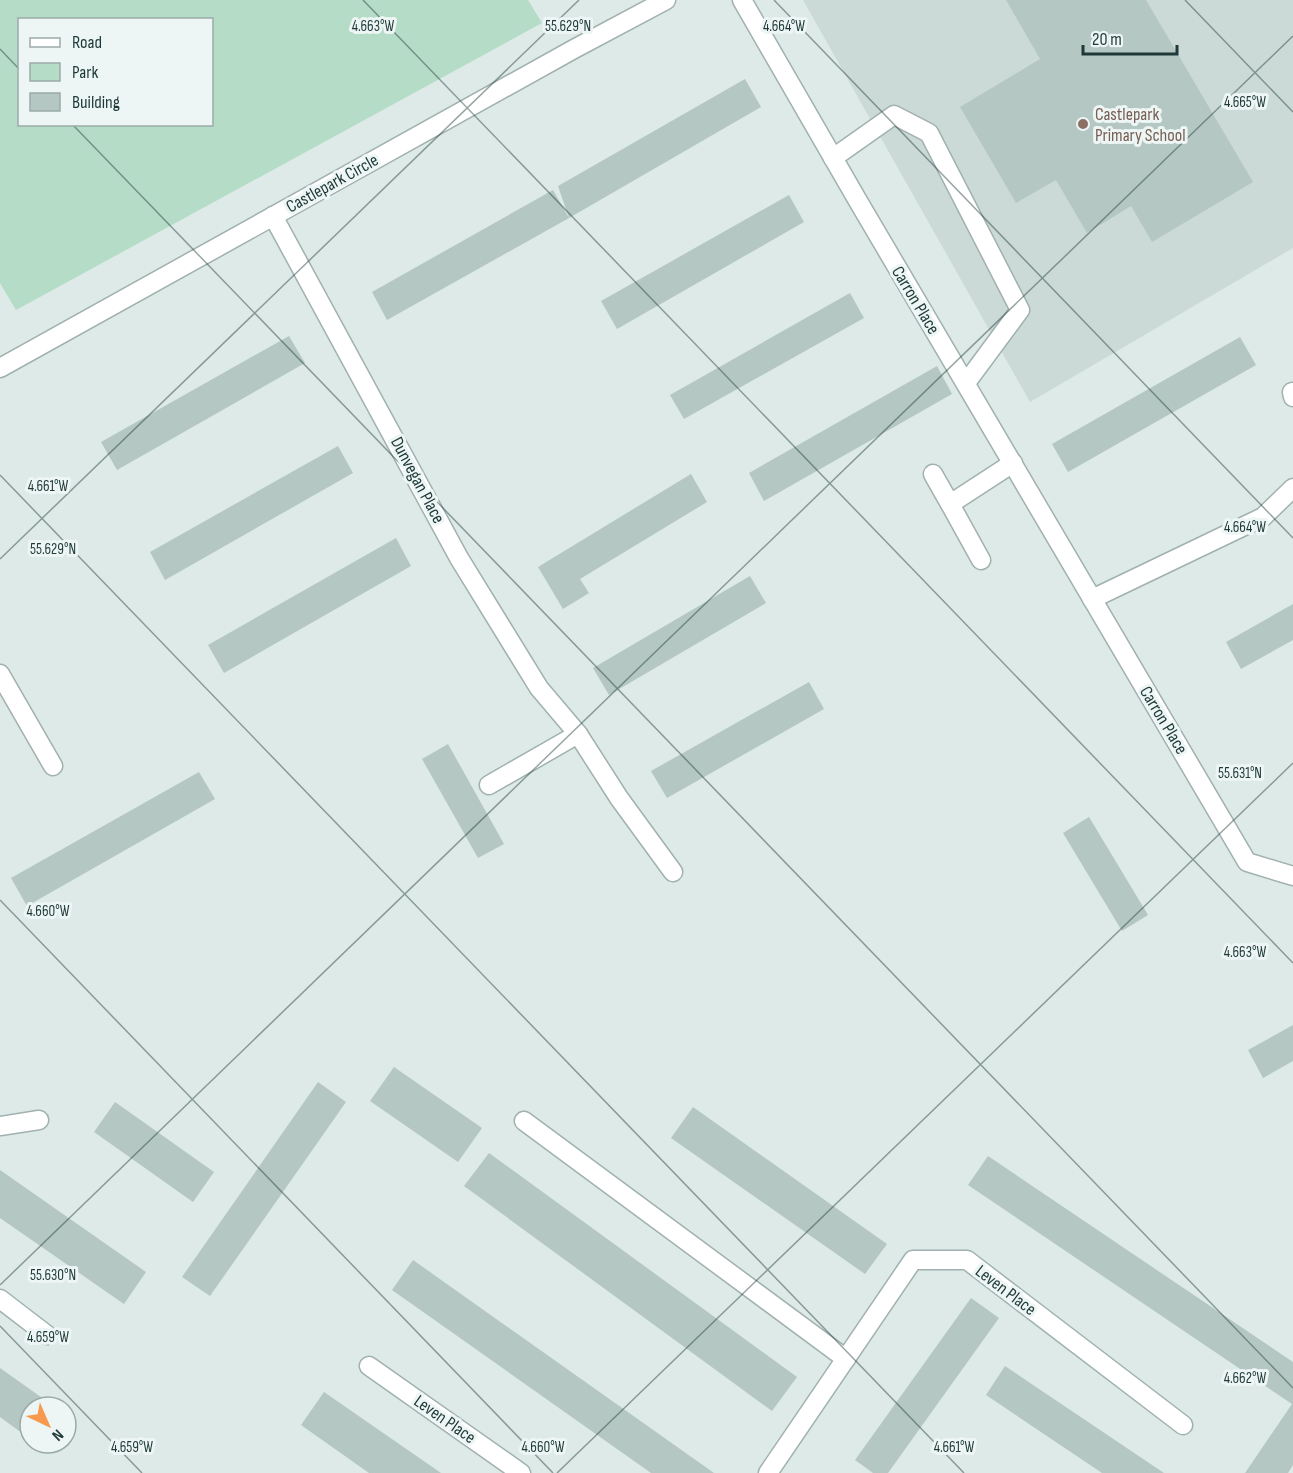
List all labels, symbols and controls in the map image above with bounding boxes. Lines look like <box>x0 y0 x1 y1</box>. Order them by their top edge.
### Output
text: 4.663°W <box>352 17 394 36</box>
text: 55.629°N <box>545 17 591 36</box>
text: 4.664°W <box>763 17 805 36</box>
legend <box>18 18 213 126</box>
scale bar <box>1083 18 1178 56</box>
text: 20 m <box>1092 29 1122 50</box>
text: Road <box>72 32 102 53</box>
text: Park <box>72 62 98 83</box>
text: Building <box>72 92 120 113</box>
text: 4.665°W <box>1224 93 1266 112</box>
place label: Castlepark Primary School <box>1095 104 1186 146</box>
marker: Castlepark Primary School <box>1076 117 1090 131</box>
street label: Castlepark Circle <box>283 150 382 217</box>
street label: Carron Place <box>887 262 944 338</box>
street label: Dunvegan Place <box>386 433 449 527</box>
text: 4.661°W <box>28 477 69 496</box>
text: 4.664°W <box>1224 518 1266 537</box>
text: 55.629°N <box>30 540 76 559</box>
street label: Carron Place <box>1135 682 1192 758</box>
text: 55.631°N <box>1218 764 1262 783</box>
text: 4.660°W <box>27 902 70 921</box>
text: 4.663°W <box>1224 943 1266 962</box>
street label: Leven Place <box>971 1261 1040 1320</box>
text: 55.630°N <box>30 1266 76 1285</box>
text: 4.659°W <box>27 1328 69 1347</box>
text: 4.662°W <box>1224 1369 1266 1388</box>
street label: Leven Place <box>410 1391 480 1448</box>
north arrow <box>18 1395 78 1455</box>
text: N <box>48 1425 67 1445</box>
text: 4.659°W <box>111 1438 153 1457</box>
text: 4.660°W <box>522 1438 565 1457</box>
text: 4.661°W <box>934 1438 975 1457</box>

